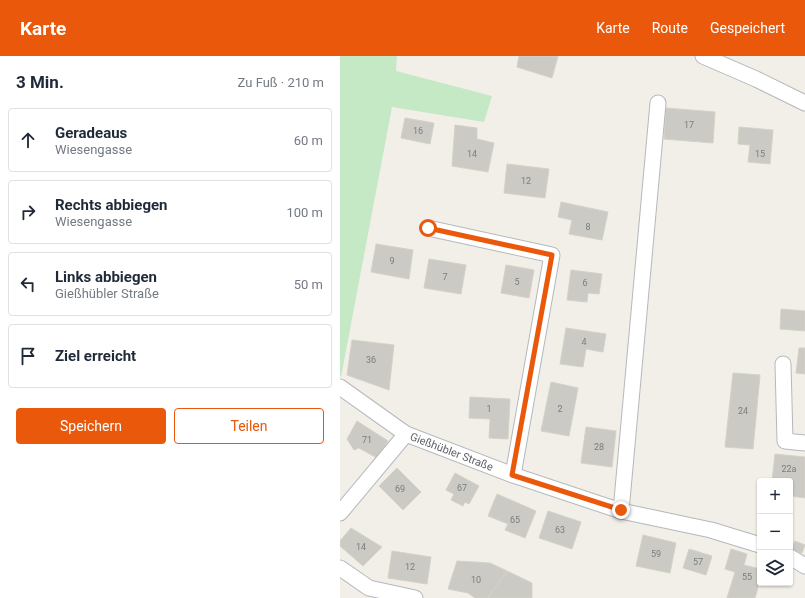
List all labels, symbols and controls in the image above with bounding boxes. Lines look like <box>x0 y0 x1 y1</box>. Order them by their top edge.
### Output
text: Karte <box>20 17 66 40</box>
text: Karte <box>596 20 630 36</box>
text: Route <box>652 20 688 36</box>
text: Gespeichert <box>710 20 785 36</box>
text: 3 Min. <box>16 72 64 92</box>
text: Zu Fuß · 210 m <box>238 75 324 90</box>
house number: 17 <box>684 120 694 130</box>
text: Geradeaus <box>55 124 127 142</box>
house number: 16 <box>413 126 423 136</box>
icon: ahead <box>17 129 39 151</box>
text: 60 m <box>294 133 323 148</box>
text: Wiesengasse <box>55 142 132 157</box>
house number: 14 <box>467 149 477 159</box>
house number: 15 <box>755 149 765 159</box>
house number: 12 <box>521 176 531 186</box>
text: Rechts abbiegen <box>55 196 168 214</box>
icon: right <box>17 201 39 223</box>
text: 100 m <box>286 205 323 220</box>
text: Wiesengasse <box>55 214 132 229</box>
route start <box>419 219 437 237</box>
house number: 8 <box>585 222 591 232</box>
house number: 9 <box>389 256 395 266</box>
text: Links abbiegen <box>55 268 157 286</box>
house number: 7 <box>442 272 448 282</box>
icon: left <box>17 273 39 295</box>
text: 50 m <box>294 277 323 292</box>
house number: 5 <box>514 277 520 287</box>
house number: 6 <box>582 278 588 288</box>
text: Gießhübler Straße <box>55 286 159 301</box>
house number: 4 <box>581 337 587 347</box>
icon: arrive <box>17 345 39 367</box>
text: Ziel erreicht <box>55 347 136 365</box>
house number: 36 <box>366 355 376 365</box>
house number: 1 <box>486 404 492 414</box>
house number: 2 <box>557 404 563 414</box>
house number: 24 <box>738 406 748 416</box>
button: Speichern <box>16 408 166 444</box>
button: Teilen <box>174 408 324 444</box>
street label: Gießhübler Straße <box>408 430 495 474</box>
house number: 71 <box>362 435 372 445</box>
house number: 28 <box>594 442 604 452</box>
house number: 22a <box>781 464 797 474</box>
map controls <box>757 478 793 586</box>
button: + <box>757 478 793 514</box>
house number: 67 <box>457 483 467 493</box>
house number: 69 <box>395 484 405 494</box>
route end <box>612 501 630 519</box>
button: − <box>757 514 793 550</box>
house number: 65 <box>510 515 520 525</box>
house number: 63 <box>555 525 565 535</box>
house number: 14 <box>356 542 366 552</box>
house number: 59 <box>651 549 661 559</box>
button: layers <box>757 550 793 586</box>
house number: 57 <box>693 557 703 567</box>
house number: 12 <box>405 562 415 572</box>
house number: 55 <box>742 572 752 582</box>
house number: 10 <box>471 575 481 585</box>

